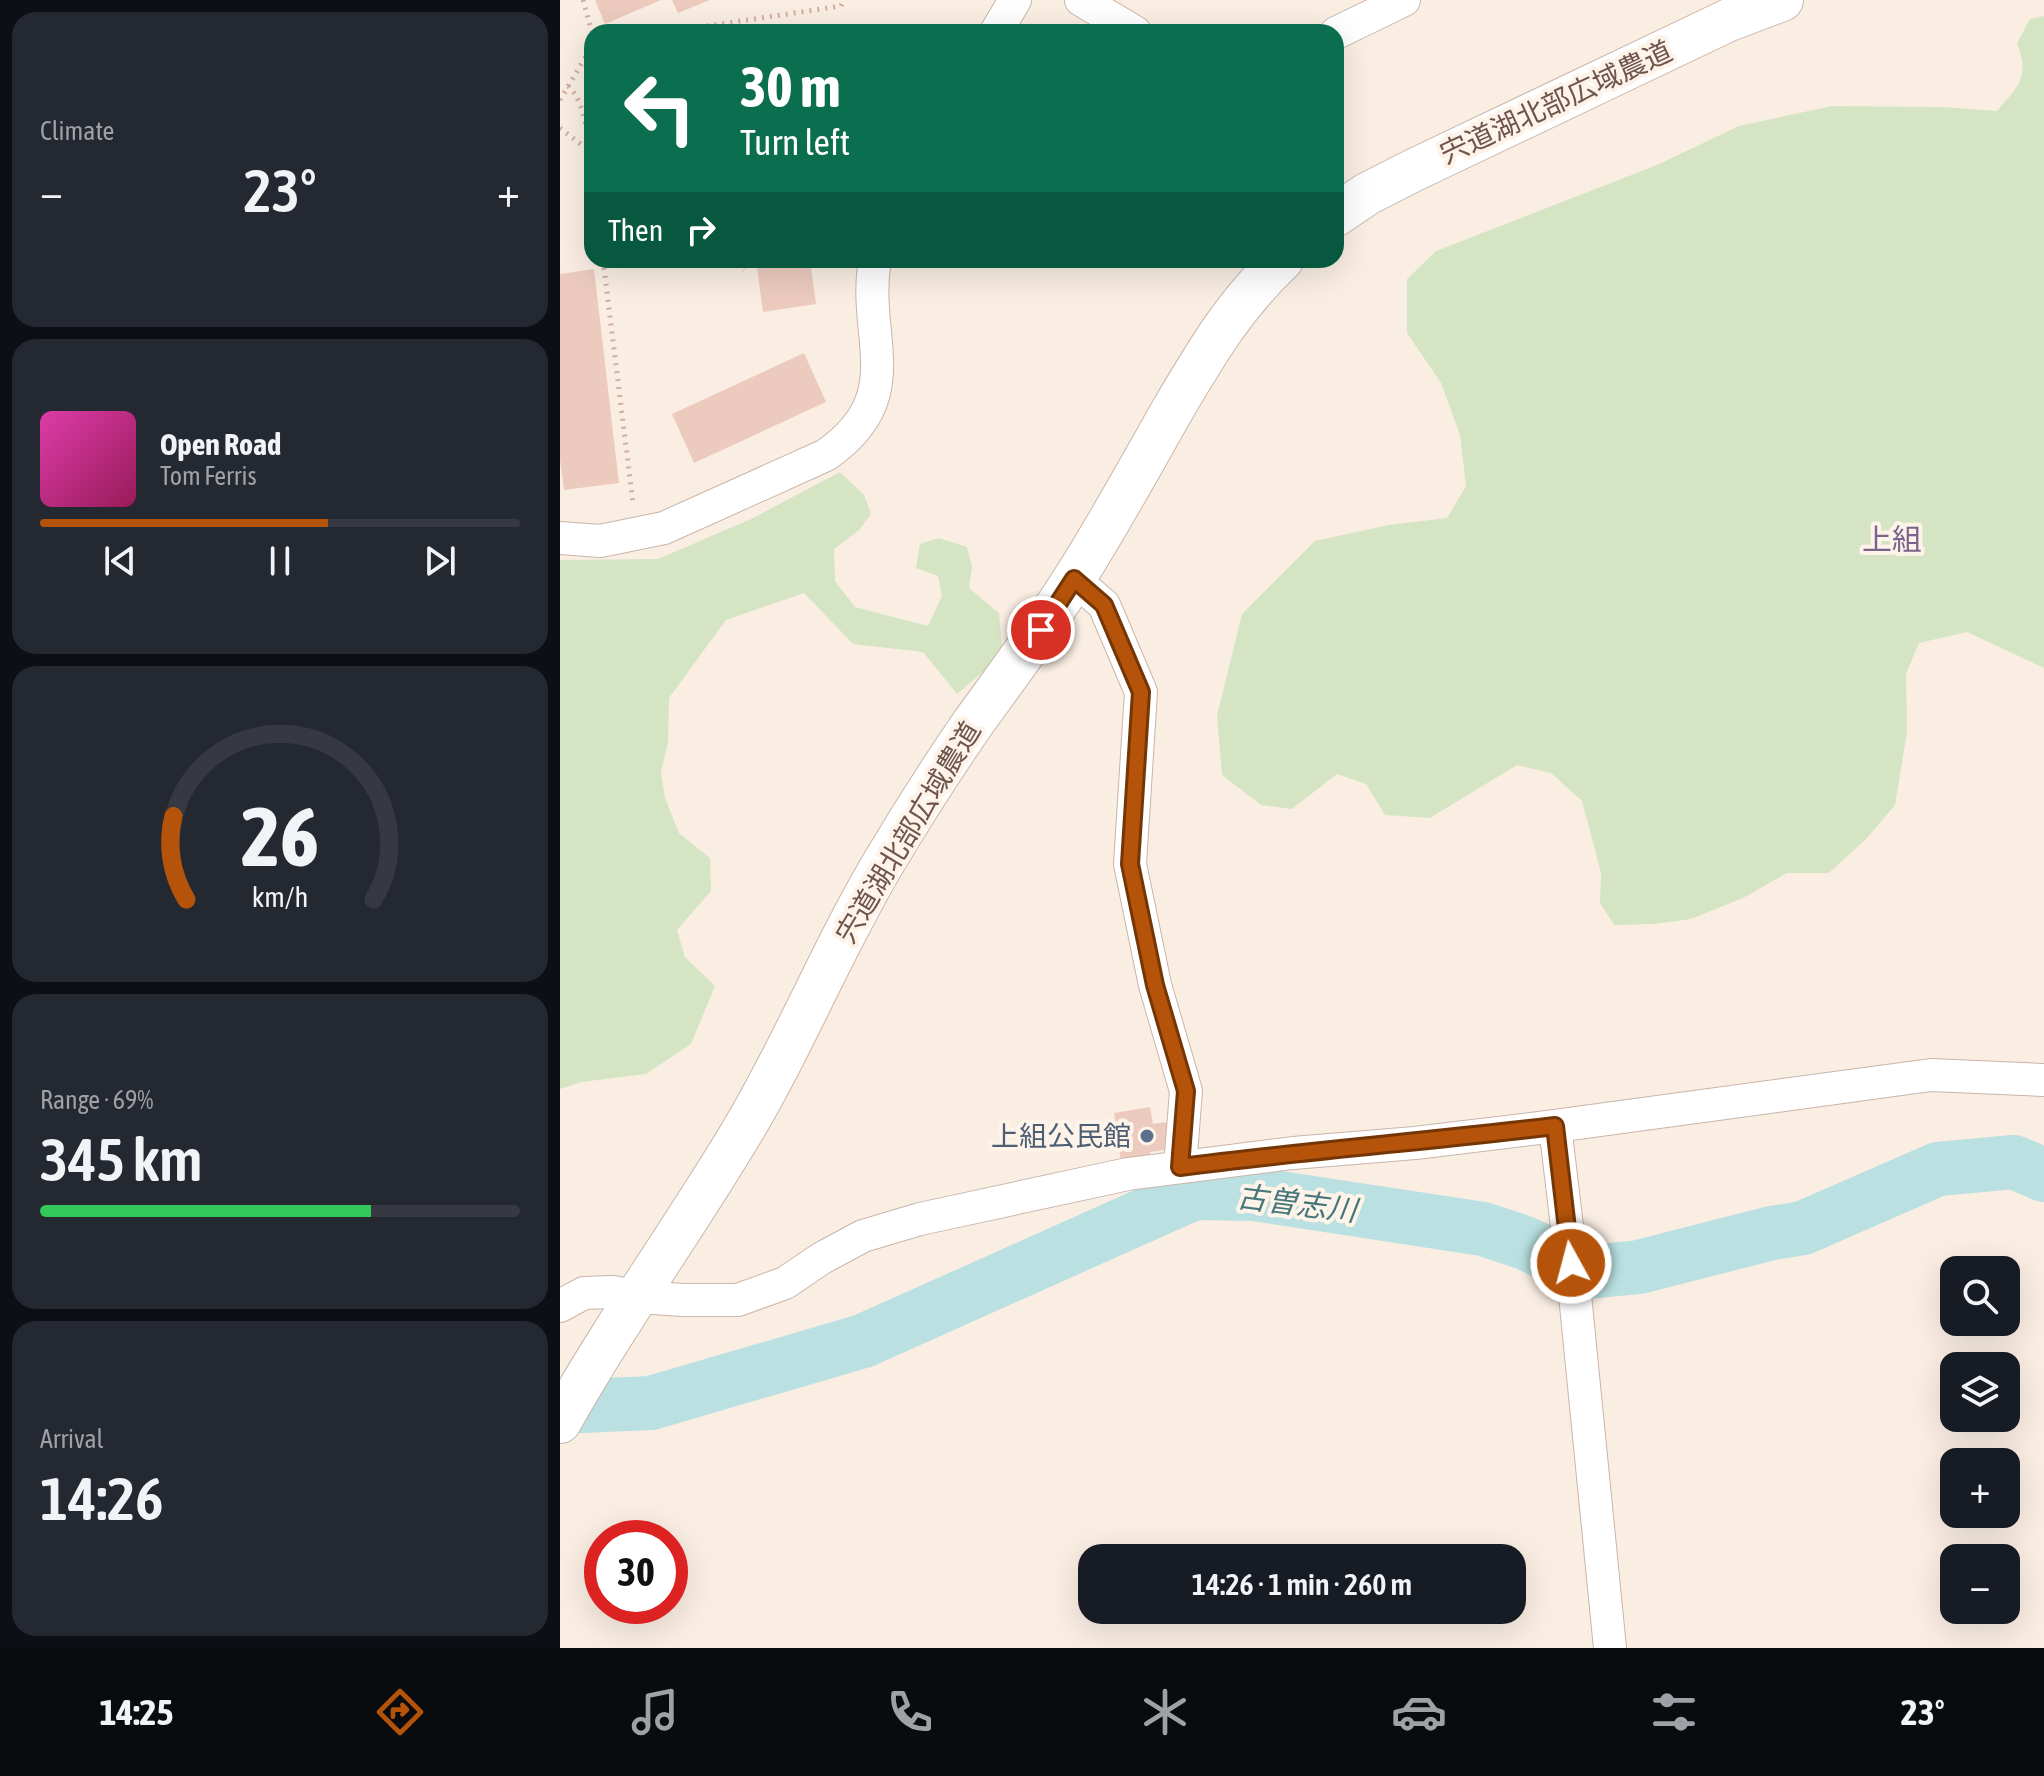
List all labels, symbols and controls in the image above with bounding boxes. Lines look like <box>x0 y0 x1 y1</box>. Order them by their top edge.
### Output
street label: 宍道湖北部広域農道 <box>1435 34 1677 170</box>
text: 30 m <box>740 55 841 119</box>
icon: left <box>608 56 712 160</box>
text: Climate <box>40 116 114 146</box>
text: Turn left <box>740 121 850 163</box>
text: 23° <box>244 156 316 225</box>
text: − <box>40 166 63 216</box>
text: + <box>497 166 520 216</box>
icon: right <box>679 208 723 252</box>
text: Then <box>608 213 663 247</box>
text: Open Road <box>160 427 281 461</box>
text: Tom Ferris <box>160 461 257 491</box>
district label: 上組 <box>1862 522 1922 556</box>
icon: previous <box>98 539 142 583</box>
icon: pause <box>258 539 302 583</box>
icon: next <box>418 539 462 583</box>
pin <box>1007 596 1075 664</box>
icon: arrive <box>1019 608 1063 652</box>
street label: 宍道湖北部広域農道 <box>829 716 987 948</box>
text: 26 <box>241 788 319 884</box>
text: km/h <box>252 880 308 913</box>
text: Range · 69% <box>40 1085 153 1115</box>
place label: 上組公民館 <box>991 1120 1131 1152</box>
text: 345 km <box>40 1125 202 1194</box>
marker: 上組公民館 <box>1138 1127 1156 1145</box>
water label: 古曽志川 <box>1235 1179 1362 1228</box>
position arrow <box>1529 1221 1613 1305</box>
map controls <box>1940 1256 2020 1624</box>
button: search <box>1940 1256 2020 1336</box>
button: layers <box>1940 1352 2020 1432</box>
text: Arrival <box>40 1424 104 1454</box>
button: + <box>1940 1448 2020 1528</box>
text: 14:26 <box>40 1464 163 1533</box>
speed limit sign: 30 <box>584 1520 688 1624</box>
button: − <box>1940 1544 2020 1624</box>
text: 14:26 · 1 min · 260 m <box>1192 1567 1412 1601</box>
icon: directions <box>372 1684 428 1740</box>
icon: music <box>627 1684 683 1740</box>
icon: phone <box>882 1684 938 1740</box>
icon: climate <box>1137 1684 1193 1740</box>
icon: car <box>1391 1684 1447 1740</box>
icon: filters <box>1646 1684 1702 1740</box>
text: 14:25 <box>99 1691 173 1733</box>
text: 23° <box>1901 1691 1945 1733</box>

